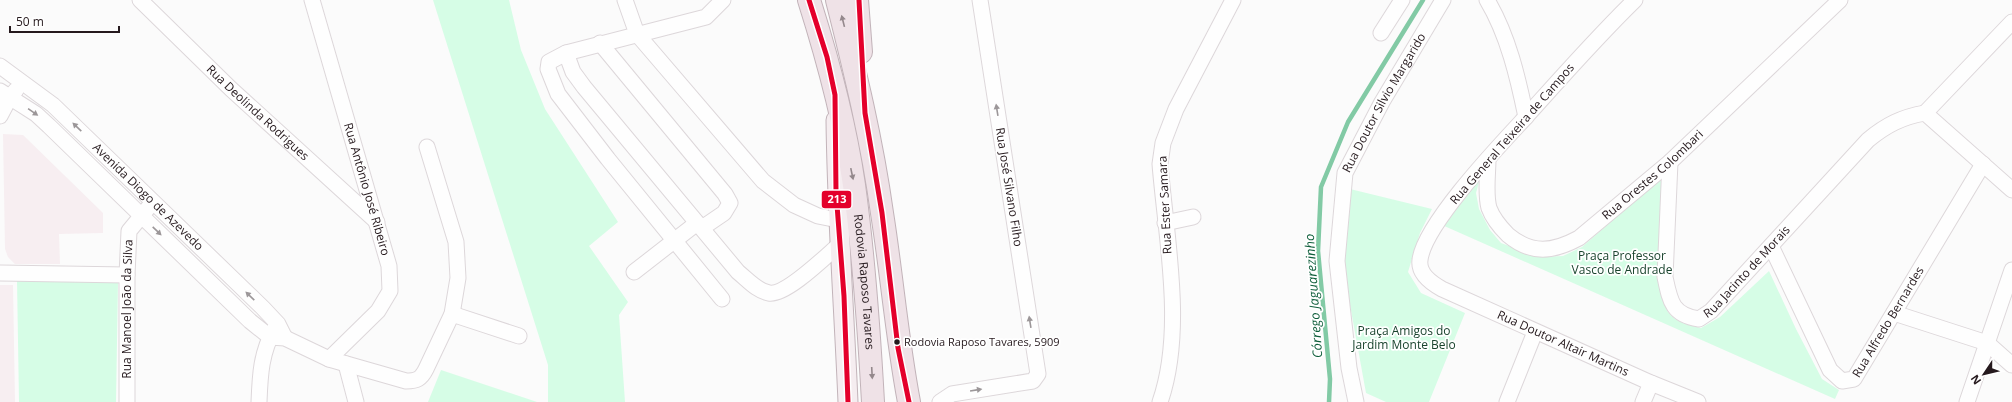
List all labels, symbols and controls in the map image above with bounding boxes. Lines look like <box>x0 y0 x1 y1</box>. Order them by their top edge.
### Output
scale bar <box>10 8 119 34</box>
text: 50 m <box>16 13 44 30</box>
one-way arrow <box>839 15 845 27</box>
street label: Rua Doutor Silvio Margarido <box>1338 30 1429 175</box>
street label: Rua General Teixeira de Campos <box>1446 59 1578 208</box>
street label: Rua Deolinda Rodrigues <box>203 61 313 164</box>
one-way arrow <box>994 104 1000 116</box>
one-way arrow <box>27 108 38 116</box>
street label: Rua Antônio José Ribeiro <box>340 121 395 257</box>
one-way arrow <box>72 123 82 132</box>
street label: Rua José Silvano Filho <box>992 126 1027 248</box>
street label: Rua Orestes Colombari <box>1598 126 1707 223</box>
street label: Avenida Diogo de Azevedo <box>89 139 208 254</box>
street label: Rua Ester Samara <box>1153 155 1176 255</box>
one-way arrow <box>849 168 855 180</box>
line badge: 213 <box>821 190 852 209</box>
text: 213 <box>828 191 846 206</box>
street label: Rodovia Raposo Tavares <box>850 213 879 350</box>
street label: Rua Jacinto de Morais <box>1700 221 1794 322</box>
one-way arrow <box>152 226 162 236</box>
water label: Córrego Jaguarezinho <box>1300 233 1326 359</box>
street label: Rua Manoel João da Silva <box>118 239 137 379</box>
park label: Praça Professor Vasco de Andrade <box>1572 247 1673 278</box>
street label: Rua Alfredo Bernardes <box>1848 263 1928 381</box>
one-way arrow <box>245 291 255 301</box>
street label: Rua Doutor Altair Martins <box>1495 306 1632 380</box>
one-way arrow <box>1027 316 1033 328</box>
park label: Praça Amigos do Jardim Monte Belo <box>1351 322 1456 353</box>
place label: Rodovia Raposo Tavares, 5909 <box>904 334 1060 349</box>
marker: Rodovia Raposo Tavares, 5909 <box>892 337 902 347</box>
north arrow <box>1964 354 2004 394</box>
one-way arrow <box>868 367 875 379</box>
text: N <box>1967 372 1984 388</box>
one-way arrow <box>970 387 982 393</box>

